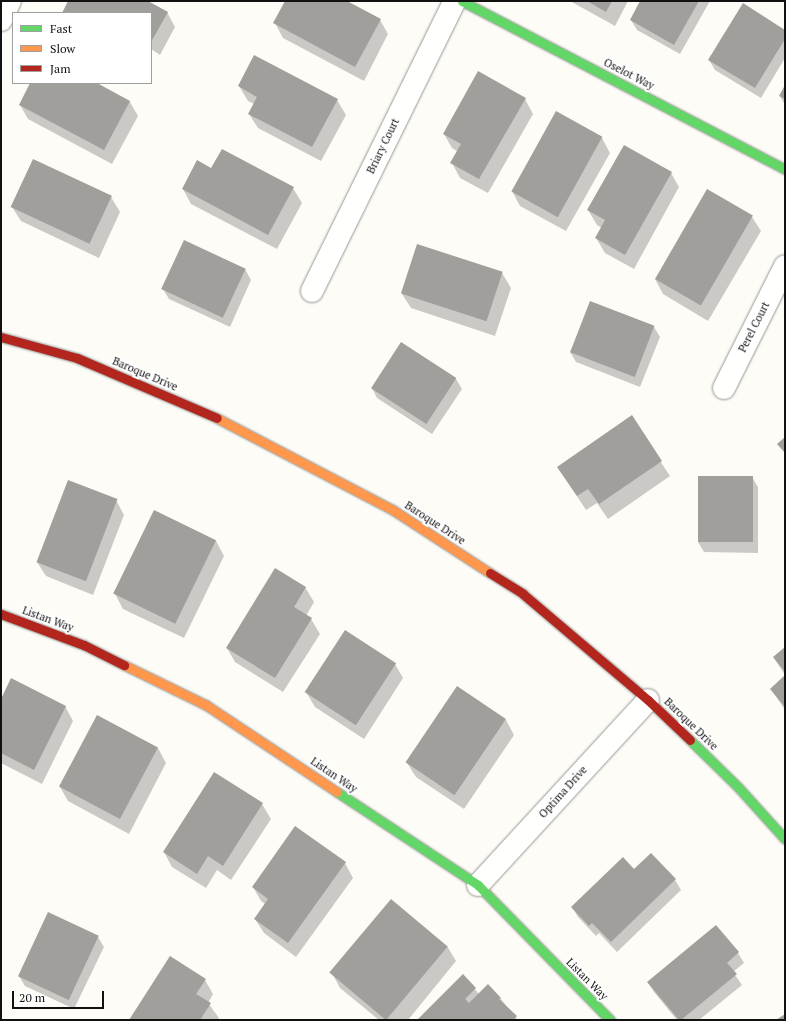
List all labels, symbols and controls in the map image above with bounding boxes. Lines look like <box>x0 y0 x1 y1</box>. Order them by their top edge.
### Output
legend <box>12 12 152 84</box>
text: Fast <box>50 21 72 36</box>
text: Slow <box>50 41 75 56</box>
street label: Oselot Way <box>601 56 657 92</box>
text: Jam <box>50 61 71 76</box>
street label: Briary Court <box>364 116 402 176</box>
street label: Perel Court <box>736 299 772 355</box>
street label: Baroque Drive <box>110 354 180 394</box>
street label: Baroque Drive <box>402 499 468 547</box>
street label: Listan Way <box>21 604 75 634</box>
street label: Baroque Drive <box>661 695 721 753</box>
street label: Listan Way <box>308 755 360 795</box>
street label: Optima Drive <box>536 763 590 821</box>
street label: Listan Way <box>563 955 611 1003</box>
scale bar <box>14 983 106 1009</box>
text: 20 m <box>19 990 45 1005</box>

